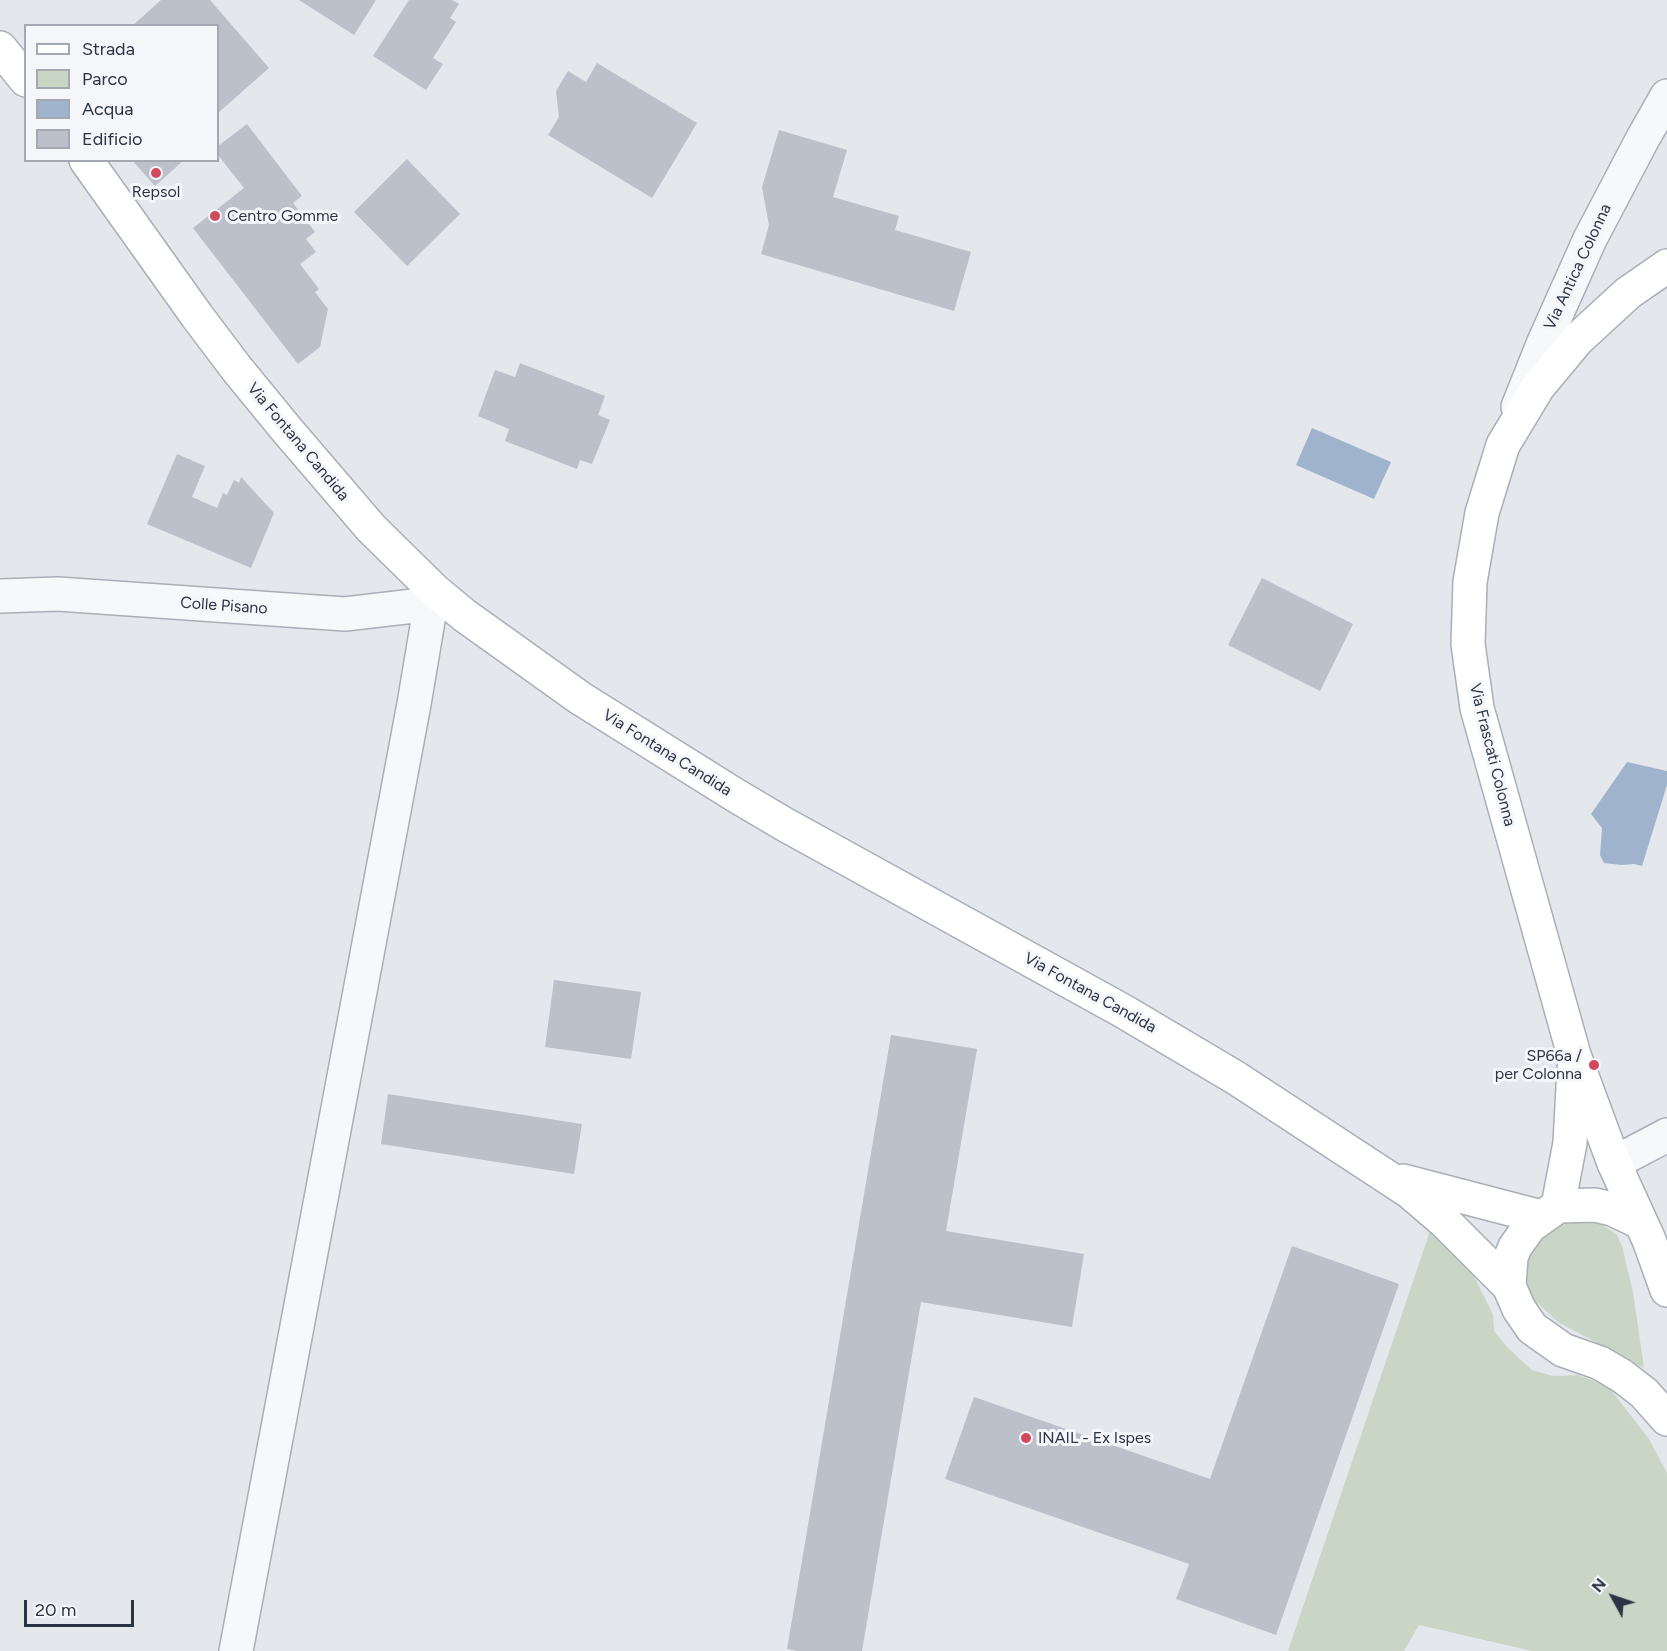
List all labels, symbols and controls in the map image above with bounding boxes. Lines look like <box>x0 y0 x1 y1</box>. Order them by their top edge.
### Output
legend <box>24 24 219 162</box>
text: Strada <box>82 38 135 60</box>
text: Parco <box>82 68 128 90</box>
text: Acqua <box>82 98 133 120</box>
text: Edificio <box>82 128 143 150</box>
marker: Repsol <box>149 166 163 180</box>
place label: Repsol <box>132 182 180 202</box>
street label: Via Antica Colonna <box>1540 201 1616 333</box>
place label: Centro Gomme <box>227 206 338 226</box>
marker: Centro Gomme <box>208 209 222 223</box>
street label: Via Fontana Candida <box>243 379 353 505</box>
street label: Colle Pisano <box>180 593 268 619</box>
street label: Via Frascati Colonna <box>1465 682 1519 828</box>
street label: Via Fontana Candida <box>599 706 735 800</box>
street label: Via Fontana Candida <box>1021 949 1159 1037</box>
place label: SP66a / per Colonna <box>1495 1046 1582 1084</box>
marker: SP66a / per Colonna <box>1587 1058 1601 1072</box>
place label: INAIL - Ex Ispes <box>1038 1428 1151 1448</box>
marker: INAIL - Ex Ispes <box>1019 1431 1033 1445</box>
north arrow <box>1583 1567 1643 1627</box>
text: N <box>1588 1574 1610 1596</box>
scale bar <box>27 1588 136 1626</box>
text: 20 m <box>35 1599 76 1621</box>

